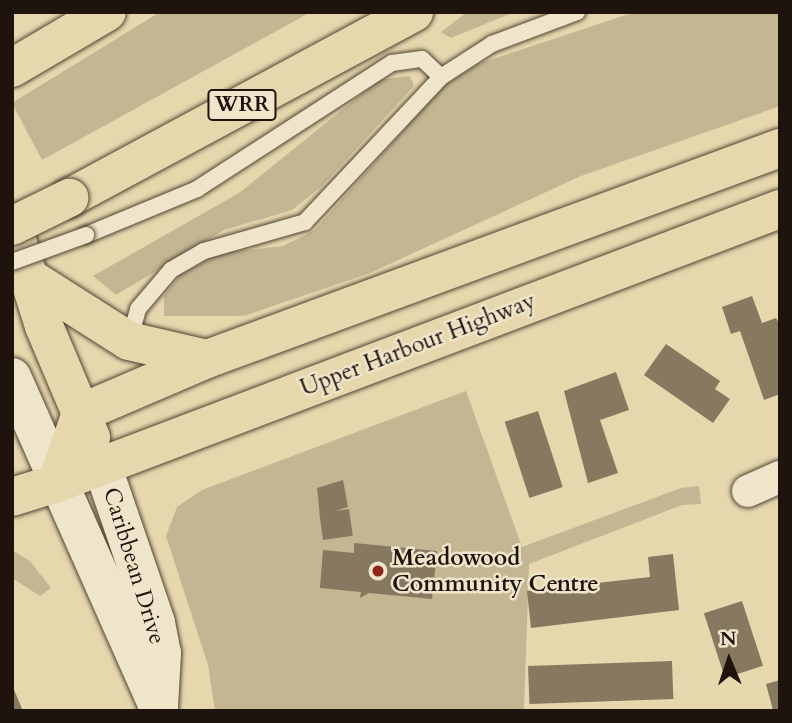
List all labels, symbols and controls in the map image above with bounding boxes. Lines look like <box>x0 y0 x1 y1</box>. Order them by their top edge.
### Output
road number: WRR <box>207 88 277 122</box>
street label: Upper Harbour Highway <box>297 287 539 403</box>
street label: Caribbean Drive <box>97 484 171 648</box>
place label: Meadowood Community Centre <box>392 544 599 598</box>
marker: Meadowood Community Centre <box>370 563 386 579</box>
north arrow <box>694 625 764 695</box>
text: N <box>720 626 737 652</box>

